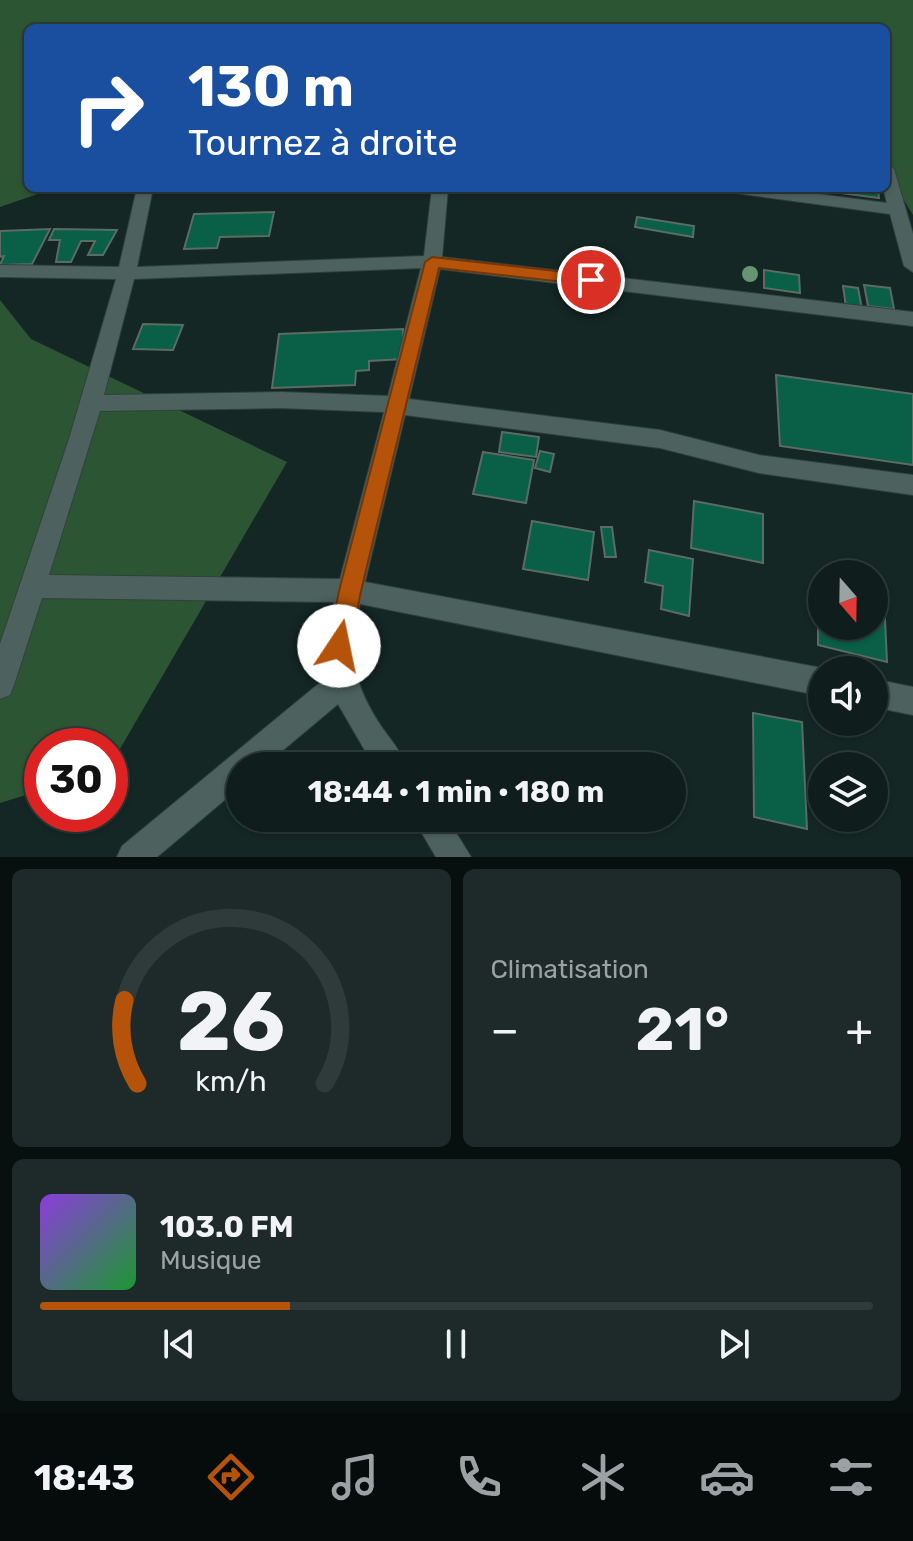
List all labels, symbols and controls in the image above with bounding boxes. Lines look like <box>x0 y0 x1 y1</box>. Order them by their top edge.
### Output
text: 130 m <box>188 54 354 120</box>
icon: right <box>56 56 160 160</box>
text: Tournez à droite <box>188 121 458 164</box>
pin <box>557 246 625 314</box>
icon: arrive <box>569 258 613 302</box>
north arrow <box>808 560 888 640</box>
map controls <box>808 560 888 832</box>
position arrow <box>297 604 381 688</box>
button: sound <box>808 656 888 736</box>
speed limit sign: 30 <box>24 728 128 832</box>
button: layers <box>808 752 888 832</box>
text: 18:44 · 1 min · 180 m <box>308 774 604 810</box>
text: Climatisation <box>491 954 649 985</box>
text: 26 <box>177 972 285 1071</box>
text: 21° <box>636 994 729 1065</box>
text: − <box>491 1004 519 1056</box>
text: + <box>846 1004 873 1056</box>
text: km/h <box>196 1064 267 1098</box>
text: 103.0 FM <box>160 1209 294 1245</box>
text: Musique <box>160 1245 262 1276</box>
icon: previous <box>157 1322 201 1366</box>
icon: pause <box>434 1322 478 1366</box>
icon: next <box>712 1322 756 1366</box>
icon: directions <box>203 1449 259 1505</box>
icon: music <box>327 1449 383 1505</box>
icon: phone <box>451 1449 507 1505</box>
icon: climate <box>575 1449 631 1505</box>
icon: car <box>699 1449 755 1505</box>
icon: filters <box>823 1449 879 1505</box>
text: 18:43 <box>34 1456 135 1499</box>

